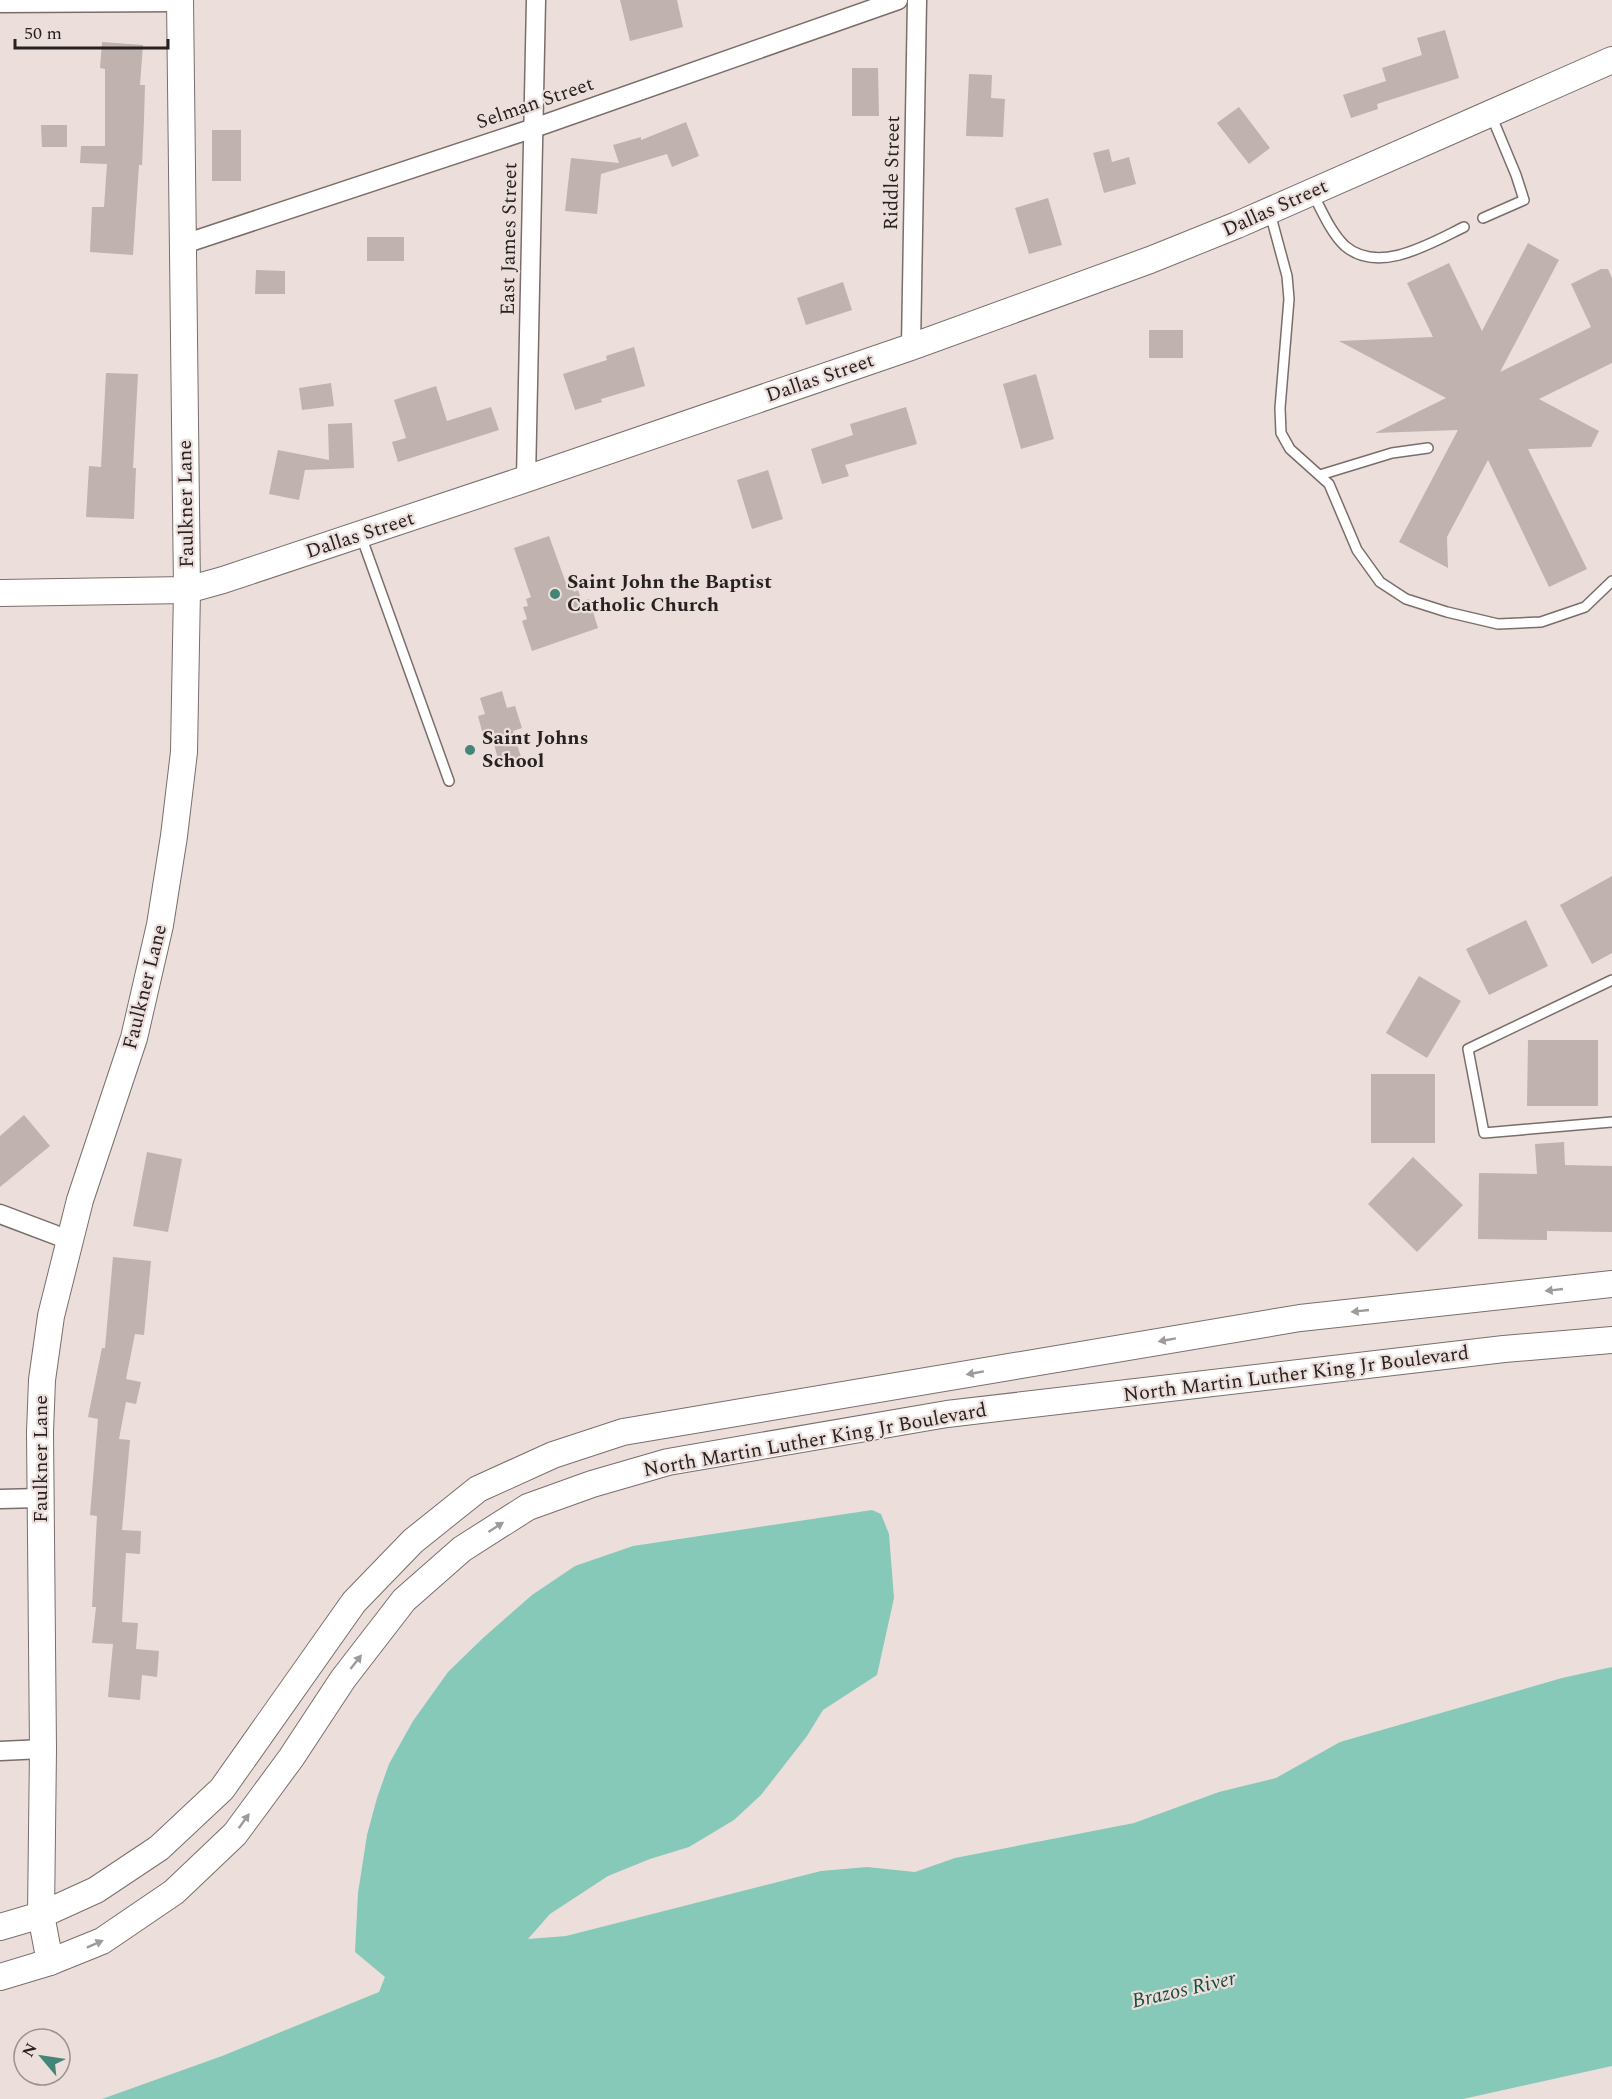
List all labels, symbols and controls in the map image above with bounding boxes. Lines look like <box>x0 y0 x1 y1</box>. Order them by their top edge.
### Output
scale bar <box>15 12 168 50</box>
text: 50 m <box>24 20 62 47</box>
street label: Selman Street <box>472 69 598 137</box>
street label: Riddle Street <box>876 115 908 231</box>
street label: East James Street <box>493 162 525 316</box>
street label: Dallas Street <box>1217 171 1333 245</box>
street label: Dallas Street <box>762 345 878 411</box>
street label: Faulkner Lane <box>170 440 202 568</box>
street label: Dallas Street <box>302 503 418 567</box>
place label: Saint John the Baptist Catholic Church <box>567 567 772 620</box>
marker: Saint John the Baptist Catholic Church <box>548 587 562 601</box>
place label: Saint Johns School <box>482 723 588 776</box>
marker: Saint Johns School <box>463 743 477 757</box>
street label: Faulkner Lane <box>115 921 175 1053</box>
one-way arrow <box>1544 1285 1563 1295</box>
one-way arrow <box>1350 1307 1369 1316</box>
one-way arrow <box>1158 1336 1177 1345</box>
street label: North Martin Luther King Jr Boulevard <box>1121 1338 1471 1410</box>
one-way arrow <box>965 1369 984 1378</box>
street label: Faulkner Lane <box>26 1395 56 1523</box>
street label: North Martin Luther King Jr Boulevard <box>641 1395 989 1485</box>
one-way arrow <box>488 1522 504 1533</box>
one-way arrow <box>350 1654 362 1669</box>
one-way arrow <box>238 1813 251 1829</box>
one-way arrow <box>86 1939 103 1948</box>
water label: Brazos River <box>1129 1962 1240 2018</box>
north arrow <box>12 2027 72 2087</box>
text: N <box>16 2039 43 2062</box>

